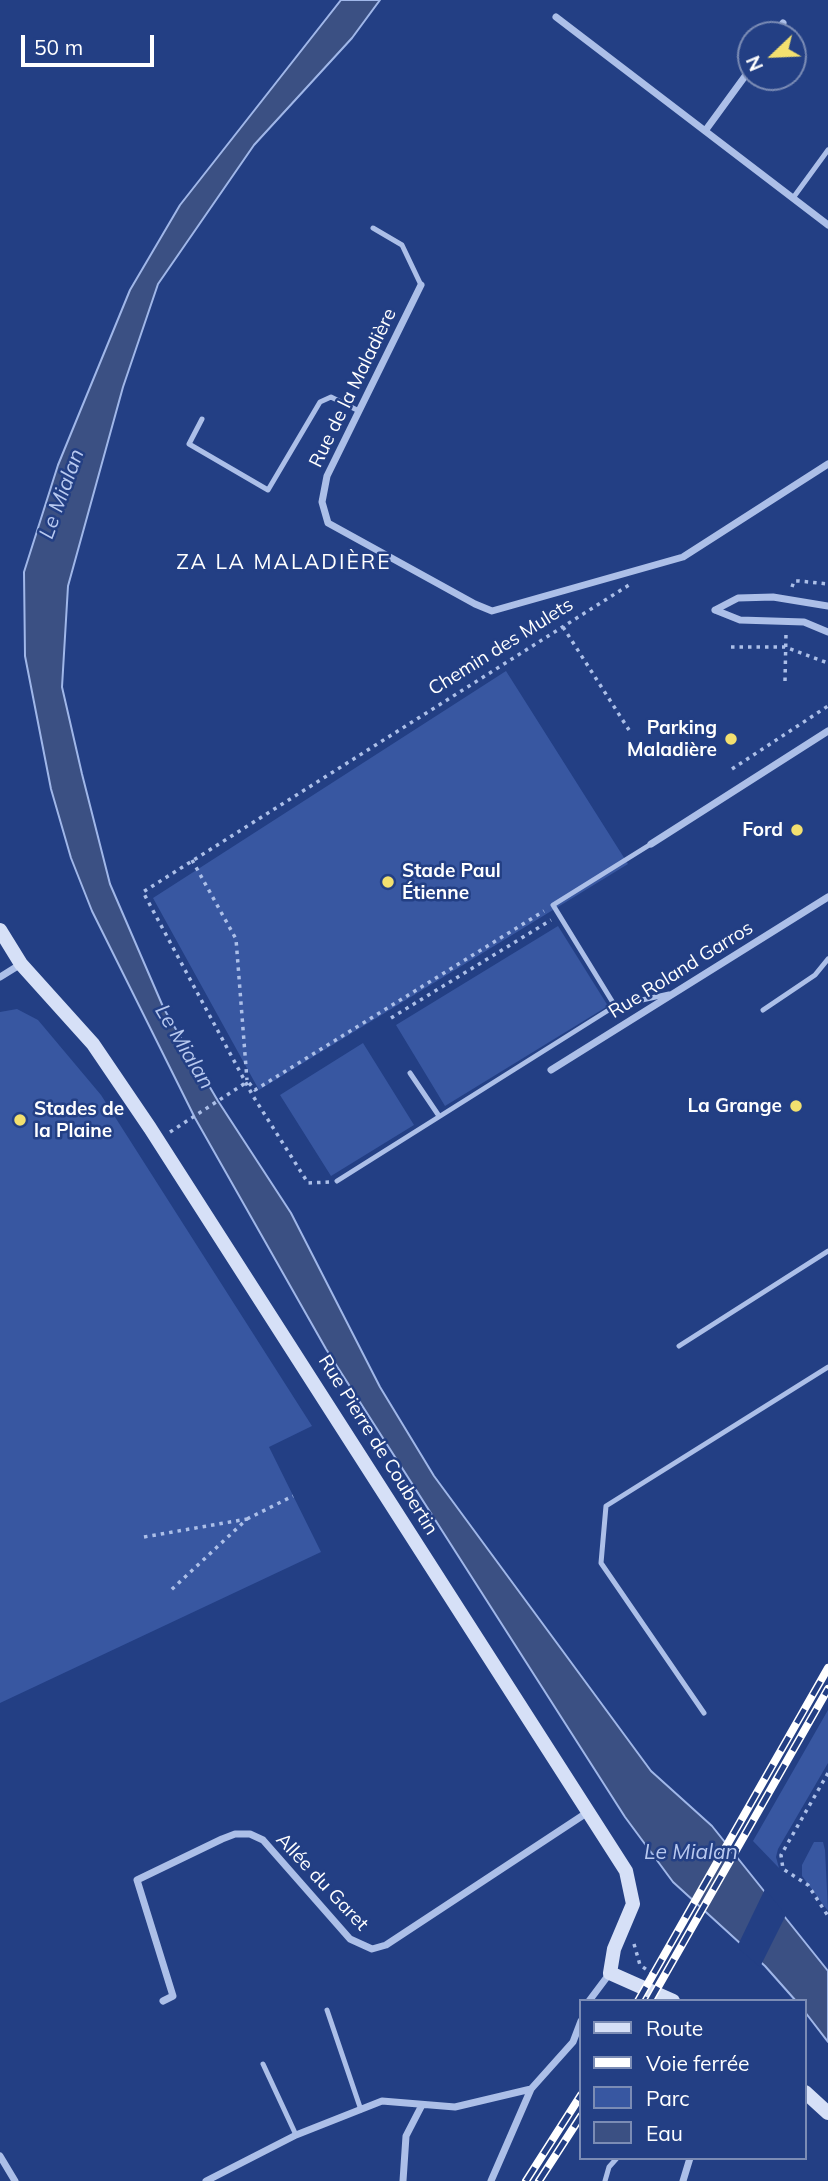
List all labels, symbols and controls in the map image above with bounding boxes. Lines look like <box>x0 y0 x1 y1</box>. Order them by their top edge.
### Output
scale bar <box>24 21 158 65</box>
north arrow <box>737 21 807 91</box>
text: 50 m <box>34 34 83 60</box>
text: N <box>741 52 768 75</box>
street label: Rue de la Maladière <box>305 305 401 471</box>
water label: Le Mialan <box>34 446 90 542</box>
district label: ZA LA MALADIÈRE <box>178 550 390 576</box>
street label: Chemin des Mulets <box>425 593 577 701</box>
place label: Parking Maladière <box>627 717 717 761</box>
marker: Parking Maladière <box>723 731 739 747</box>
place label: Ford <box>742 819 783 841</box>
marker: Ford <box>789 822 805 838</box>
place label: Stade Paul Étienne <box>402 860 501 904</box>
marker: Stade Paul Étienne <box>380 874 396 890</box>
street label: Rue Roland Garros <box>605 916 757 1024</box>
water label: Le Mialan <box>149 1000 219 1094</box>
place label: La Grange <box>687 1095 782 1117</box>
place label: Stades de la Plaine <box>34 1098 124 1142</box>
marker: La Grange <box>788 1098 804 1114</box>
marker: Stades de la Plaine <box>12 1112 28 1128</box>
street label: Rue Pierre de Coubertin <box>313 1351 443 1539</box>
street label: Allée du Garet <box>271 1829 373 1935</box>
water label: Le Mialan <box>644 1840 738 1866</box>
legend <box>580 1999 807 2160</box>
text: Route <box>646 2015 703 2041</box>
text: Voie ferrée <box>646 2050 750 2076</box>
text: Parc <box>646 2085 690 2111</box>
text: Eau <box>646 2120 683 2146</box>

